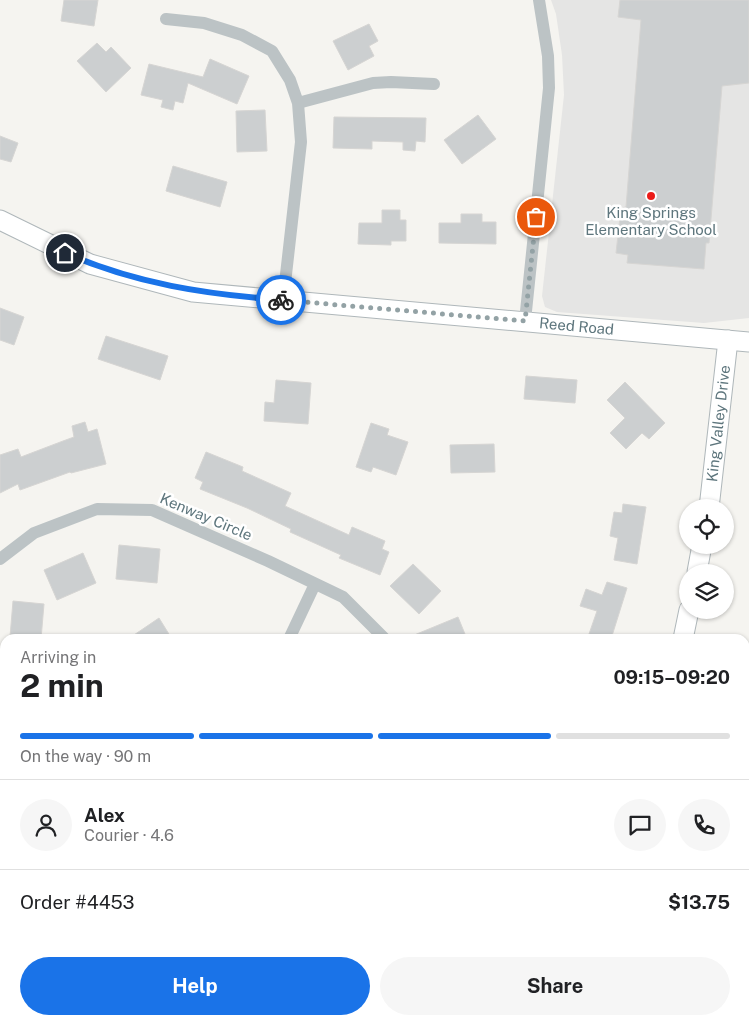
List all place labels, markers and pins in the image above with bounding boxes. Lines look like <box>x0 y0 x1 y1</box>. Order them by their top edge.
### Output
marker: King Springs Elementary School <box>645 190 657 202</box>
pin <box>515 196 557 238</box>
place label: King Springs Elementary School <box>585 204 717 238</box>
pin <box>44 232 86 274</box>

